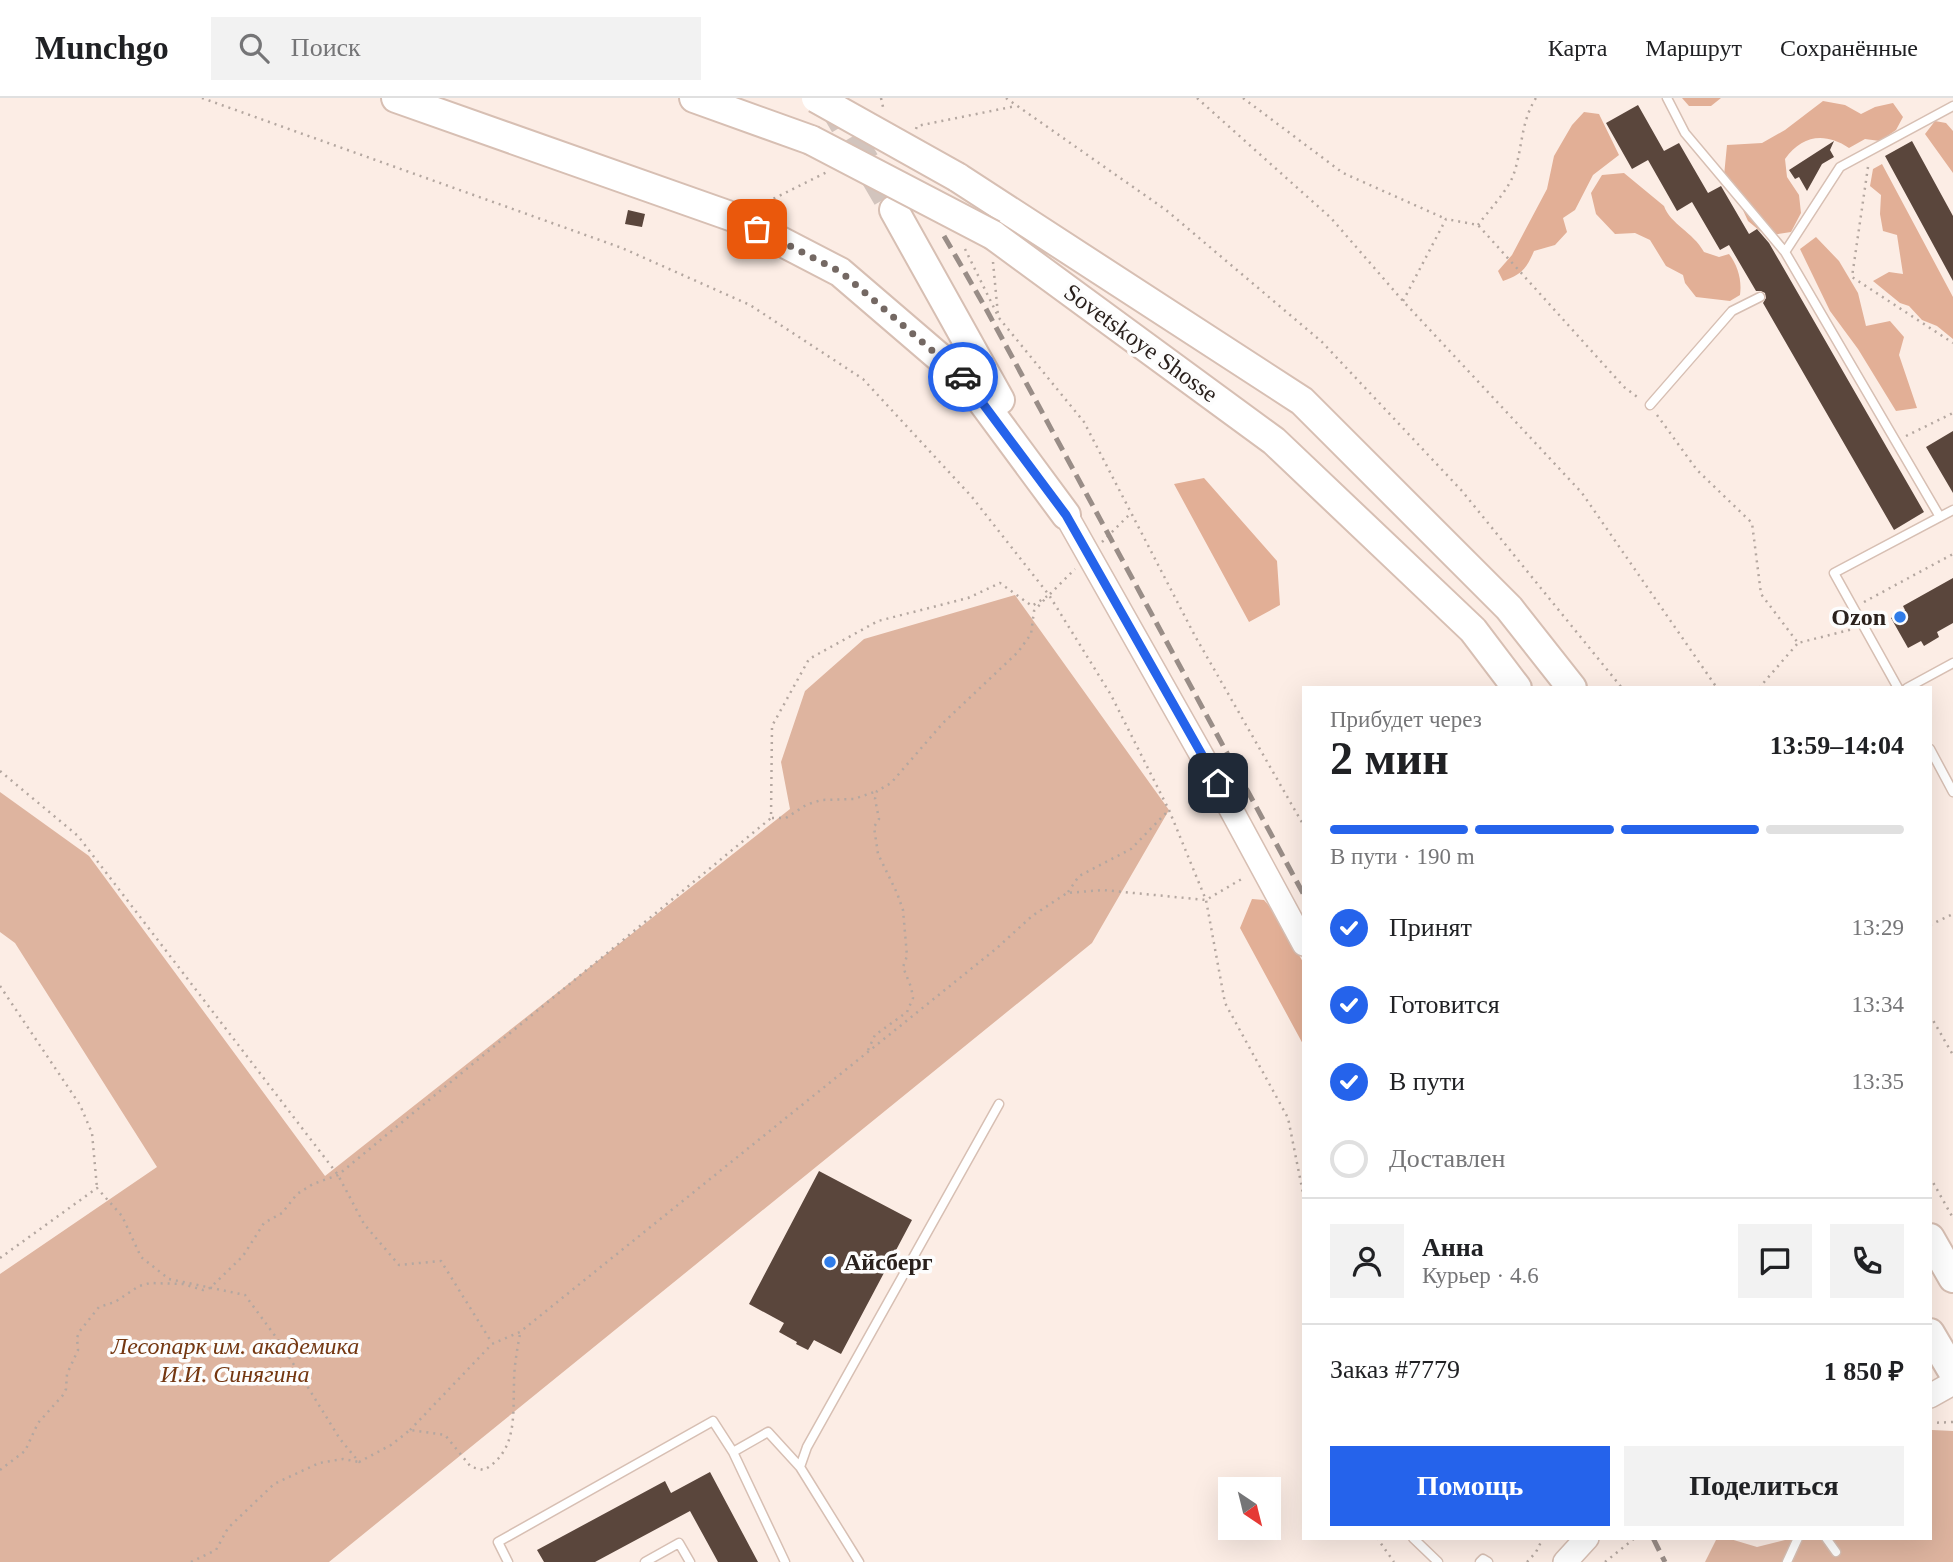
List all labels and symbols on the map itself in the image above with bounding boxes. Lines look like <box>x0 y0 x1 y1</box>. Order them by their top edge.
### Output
pin <box>727 199 787 259</box>
street label: Sovetskoye Shosse <box>1059 279 1223 407</box>
courier <box>928 342 998 412</box>
place label: Ozon <box>1831 604 1886 630</box>
marker: Ozon <box>1892 609 1908 625</box>
pin <box>1188 753 1248 813</box>
place label: Айсберг <box>844 1249 933 1275</box>
marker: Айсберг <box>822 1254 838 1270</box>
park label: Лесопарк им. академика И.И. Синягина <box>110 1333 359 1387</box>
north arrow <box>1218 1477 1281 1540</box>

